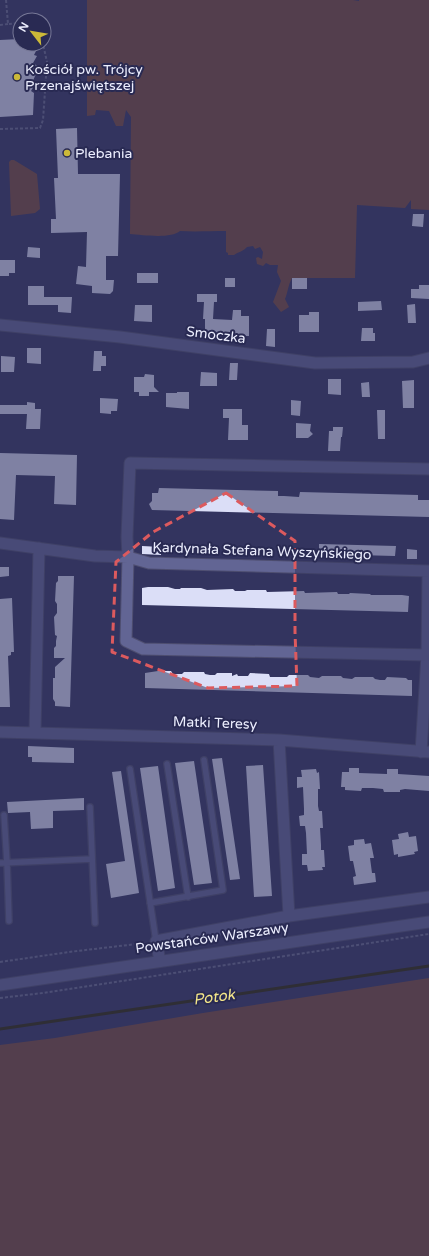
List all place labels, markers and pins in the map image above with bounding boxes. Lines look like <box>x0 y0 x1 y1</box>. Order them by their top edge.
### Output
place label: Kościół pw. Trójcy Przenajświętszej <box>25 61 143 94</box>
marker: Kościół pw. Trójcy Przenajświętszej <box>12 72 22 82</box>
place label: Plebania <box>75 145 132 162</box>
marker: Plebania <box>62 148 72 158</box>

